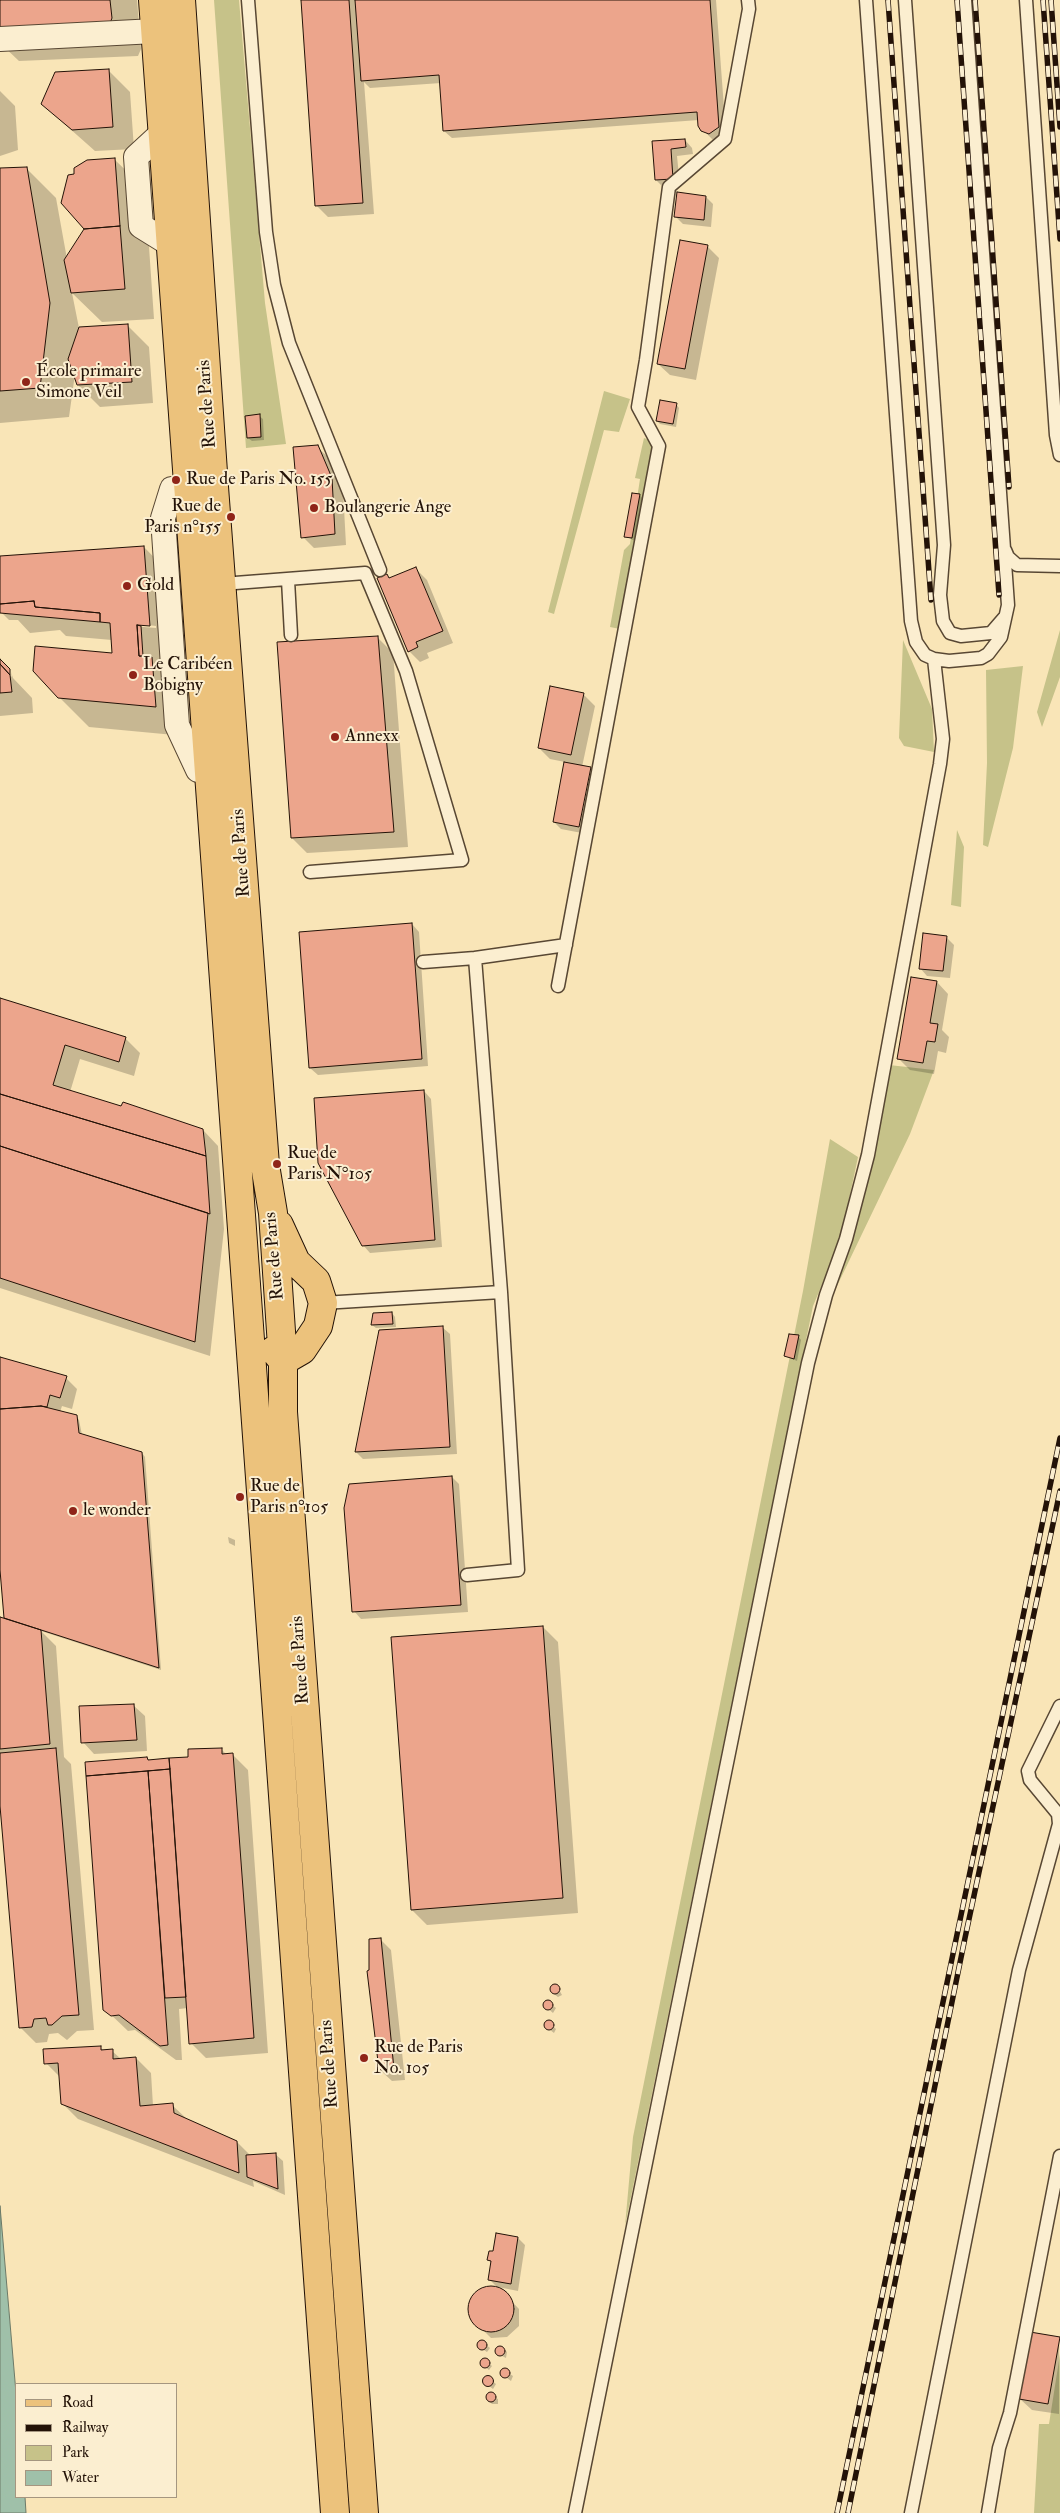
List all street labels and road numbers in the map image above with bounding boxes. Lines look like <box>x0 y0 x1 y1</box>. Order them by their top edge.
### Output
street label: Rue de Paris <box>194 359 222 449</box>
street label: Rue de Paris <box>228 808 256 898</box>
street label: Rue de Paris <box>260 1211 290 1301</box>
street label: Rue de Paris <box>287 1615 315 1705</box>
street label: Rue de Paris <box>316 2019 344 2109</box>

